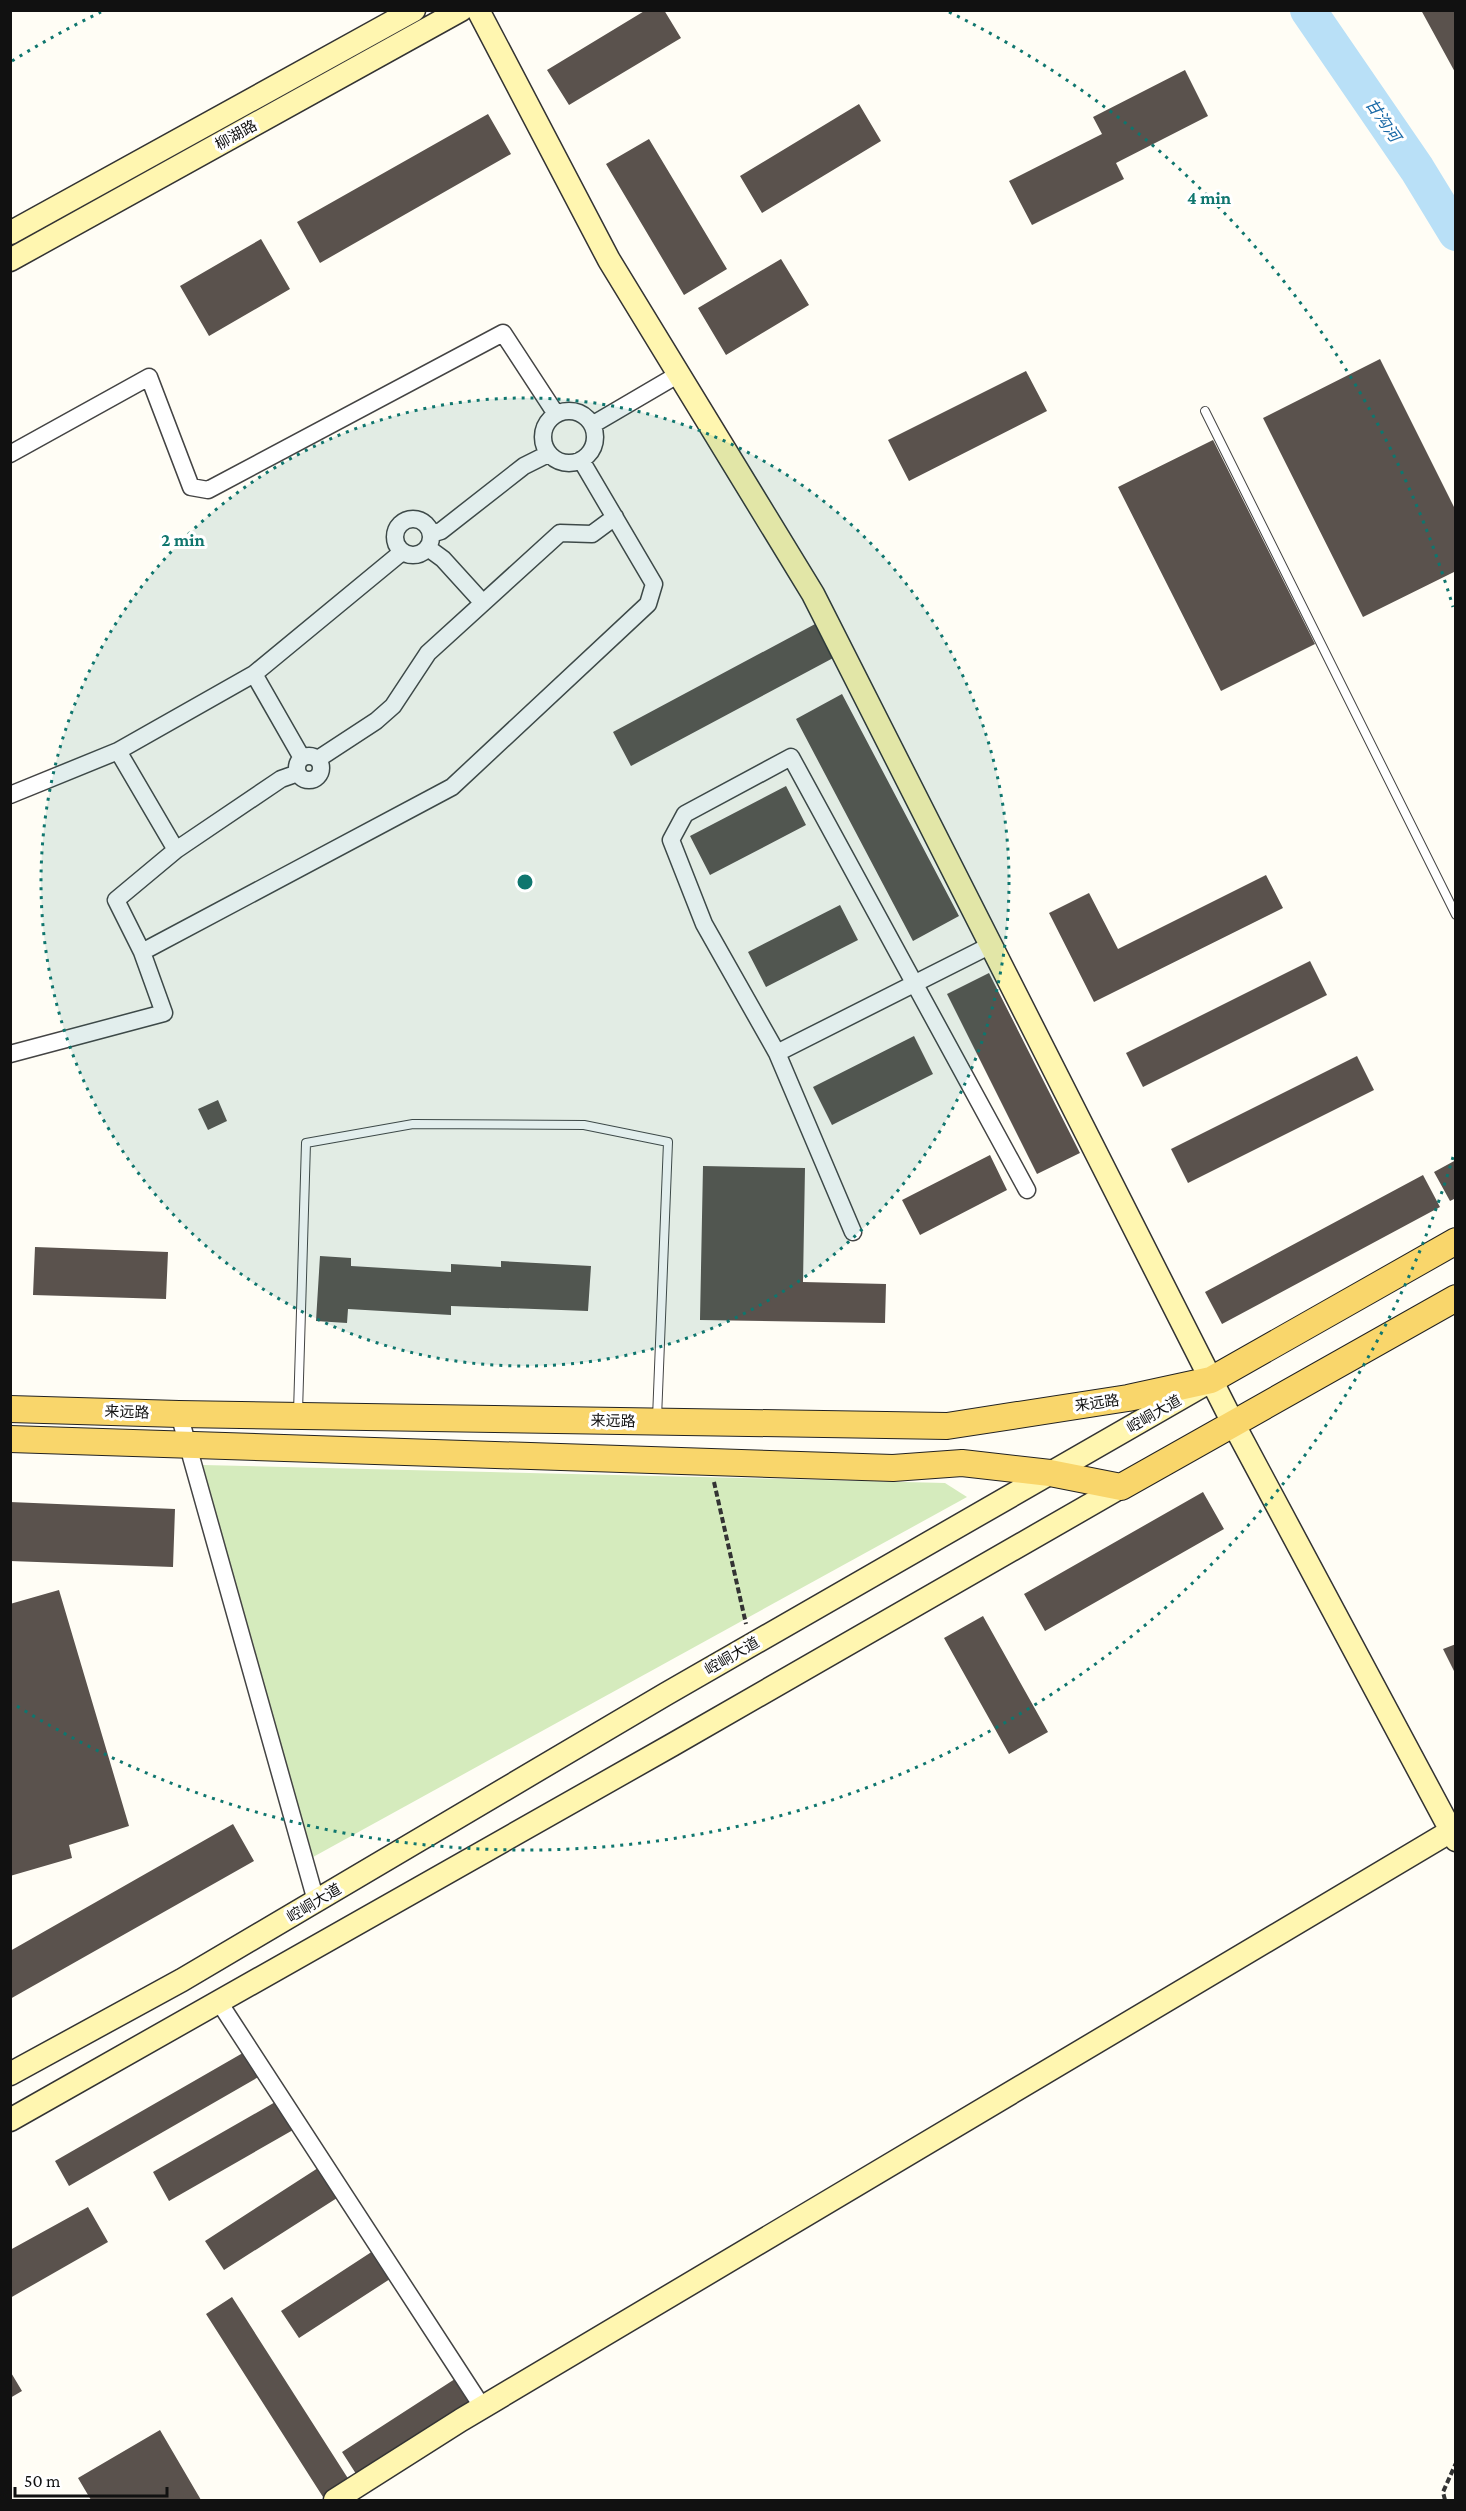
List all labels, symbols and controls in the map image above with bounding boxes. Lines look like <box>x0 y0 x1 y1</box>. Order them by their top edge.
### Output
water label: 甘沟河 <box>1362 95 1405 147</box>
street label: 柳湖路 <box>212 117 260 153</box>
text: 4 min <box>1187 188 1232 208</box>
text: 2 min <box>161 530 205 550</box>
centre of rings <box>515 872 535 892</box>
street label: 崆峒大道 <box>1124 1391 1184 1436</box>
street label: 来远路 <box>1074 1392 1120 1414</box>
street label: 来远路 <box>104 1403 150 1421</box>
street label: 来远路 <box>590 1413 636 1429</box>
street label: 崆峒大道 <box>702 1633 762 1678</box>
street label: 崆峒大道 <box>284 1880 344 1925</box>
scale bar <box>15 2460 166 2498</box>
text: 50 m <box>24 2471 61 2491</box>

